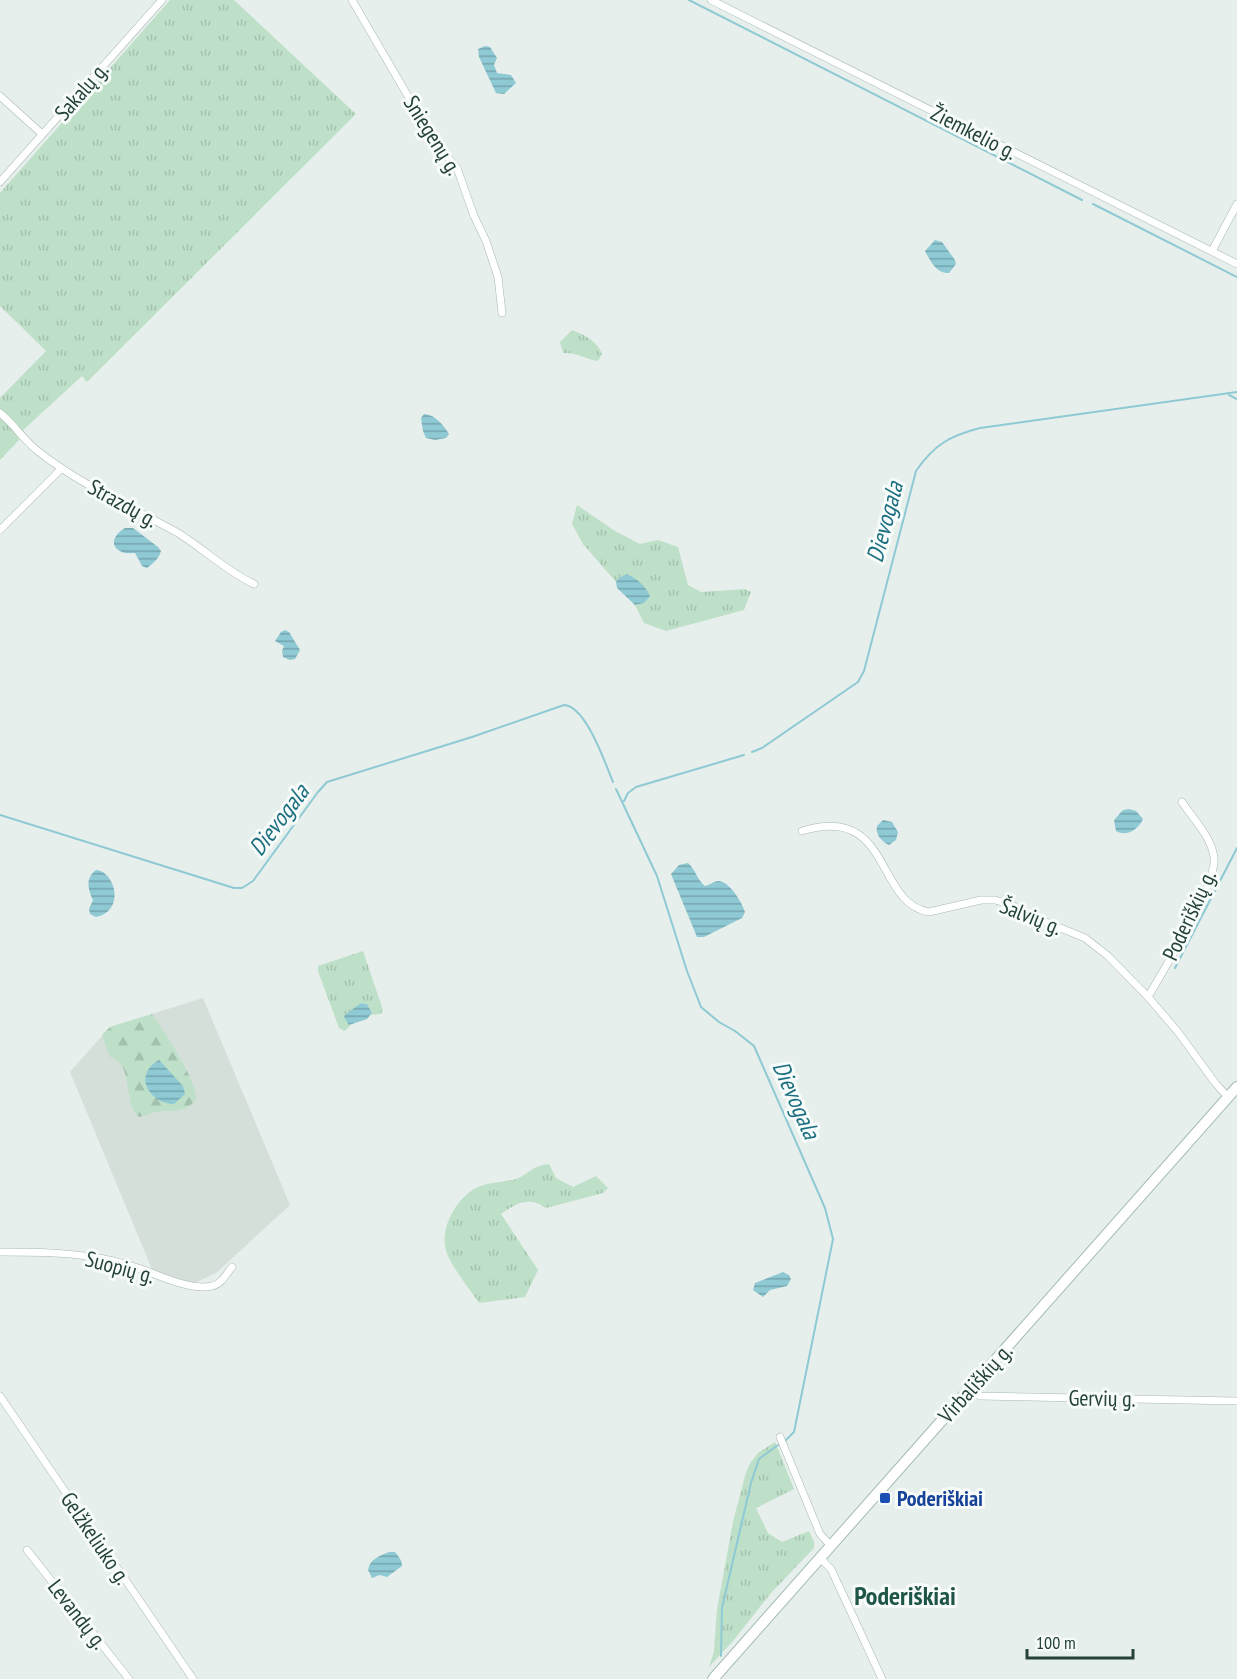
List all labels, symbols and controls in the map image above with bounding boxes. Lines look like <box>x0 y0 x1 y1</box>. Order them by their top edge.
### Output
street label: Sakalų g. <box>48 56 114 126</box>
street label: Sniegenų g. <box>398 90 468 180</box>
street label: Žiemkelio g. <box>926 98 1022 166</box>
street label: Strazdų g. <box>83 472 163 534</box>
water label: Dievogala <box>859 477 910 566</box>
water label: Dievogala <box>242 776 317 862</box>
street label: Poderiškių g. <box>1156 865 1222 965</box>
street label: Šalvių g. <box>996 891 1066 941</box>
water label: Dievogala <box>766 1056 828 1145</box>
street label: Suopių g. <box>82 1244 158 1290</box>
street label: Virbališkių g. <box>931 1337 1018 1429</box>
street label: Gervių g. <box>1068 1383 1136 1413</box>
place label: Poderiškiai <box>897 1484 983 1512</box>
street label: Gelžkeliuko g. <box>55 1486 137 1590</box>
marker: Poderiškiai <box>878 1491 892 1505</box>
street label: Levandų g. <box>42 1573 114 1655</box>
district label: Poderiškiai <box>854 1579 956 1612</box>
scale bar <box>1027 1622 1134 1660</box>
text: 100 m <box>1036 1631 1076 1654</box>

